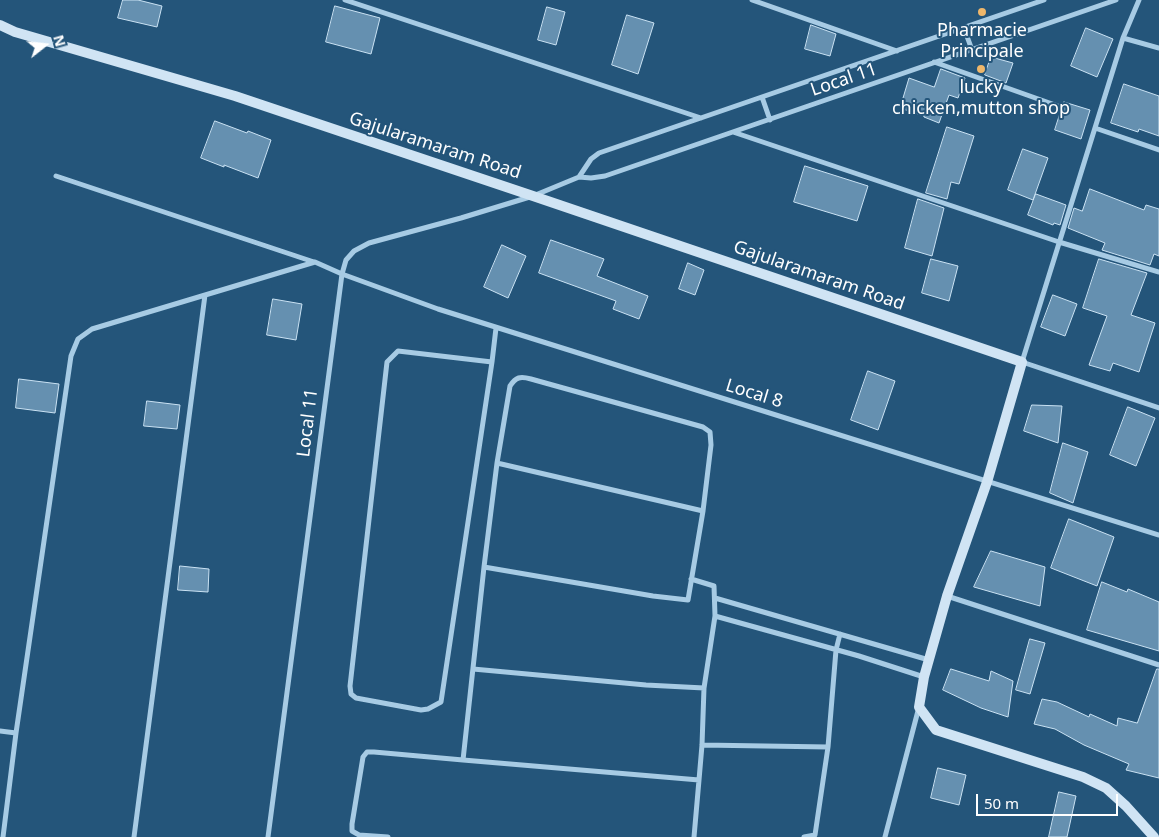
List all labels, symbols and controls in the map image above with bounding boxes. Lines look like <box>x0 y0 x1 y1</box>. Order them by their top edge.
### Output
marker: Pharmacie Principale <box>976 6 988 18</box>
north arrow <box>20 20 70 70</box>
place label: Pharmacie Principale <box>937 20 1027 62</box>
text: N <box>49 33 71 49</box>
street label: Local 11 <box>808 59 880 101</box>
marker: lucky chicken,mutton shop <box>975 63 987 75</box>
place label: lucky chicken,mutton shop <box>892 77 1070 120</box>
street label: Gajularamaram Road <box>346 108 524 184</box>
street label: Gajularamaram Road <box>731 237 907 315</box>
street label: Local 8 <box>723 375 785 413</box>
street label: Local 11 <box>293 387 323 459</box>
scale bar <box>979 784 1122 816</box>
text: 50 m <box>984 793 1019 813</box>

